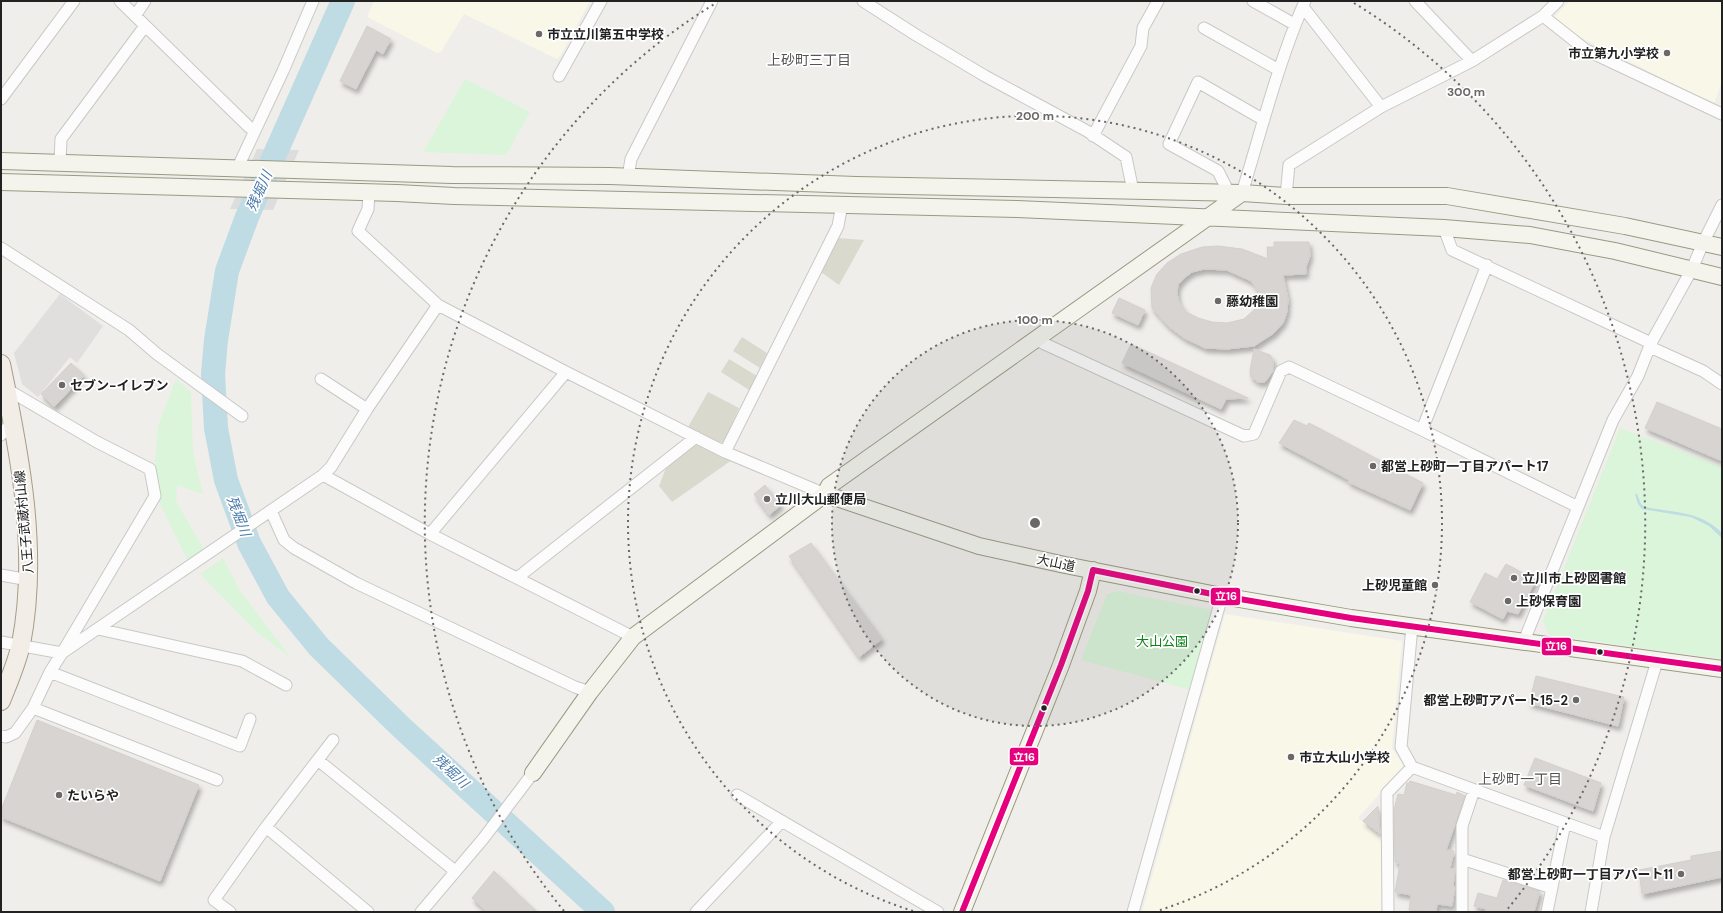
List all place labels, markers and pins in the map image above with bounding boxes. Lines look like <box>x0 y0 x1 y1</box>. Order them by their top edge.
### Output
place label: 市立立川第五中学校 <box>547 26 664 43</box>
marker: 市立立川第五中学校 <box>534 29 544 39</box>
place label: 市立第九小学校 <box>1568 45 1659 62</box>
marker: 市立第九小学校 <box>1662 48 1672 58</box>
place label: 藤幼稚園 <box>1226 293 1278 310</box>
marker: 藤幼稚園 <box>1213 296 1223 306</box>
place label: セブン-イレブン <box>70 377 169 394</box>
marker: セブン-イレブン <box>57 380 67 390</box>
place label: 都営上砂町一丁目アパート17 <box>1381 458 1548 475</box>
marker: 都営上砂町一丁目アパート17 <box>1368 461 1378 471</box>
place label: 立川大山郵便局 <box>775 491 866 508</box>
marker: 立川大山郵便局 <box>762 494 772 504</box>
centre of rings <box>1028 516 1042 530</box>
place label: 立川市上砂図書館 <box>1522 570 1626 587</box>
marker: 立川市上砂図書館 <box>1509 573 1519 583</box>
place label: 上砂児童館 <box>1362 577 1427 594</box>
marker: 上砂児童館 <box>1430 580 1440 590</box>
unlabelled marker <box>1192 586 1202 596</box>
place label: 上砂保育園 <box>1516 593 1581 610</box>
marker: 上砂保育園 <box>1503 596 1513 606</box>
unlabelled marker <box>1595 647 1605 657</box>
place label: 都営上砂町アパート15-2 <box>1423 692 1568 709</box>
marker: 都営上砂町アパート15-2 <box>1571 695 1581 705</box>
unlabelled marker <box>1039 703 1049 713</box>
place label: 市立大山小学校 <box>1299 749 1390 766</box>
marker: 市立大山小学校 <box>1286 752 1296 762</box>
place label: たいらや <box>67 787 119 804</box>
marker: たいらや <box>54 790 64 800</box>
place label: 都営上砂町一丁目アパート11 <box>1508 866 1673 883</box>
marker: 都営上砂町一丁目アパート11 <box>1676 869 1686 879</box>

